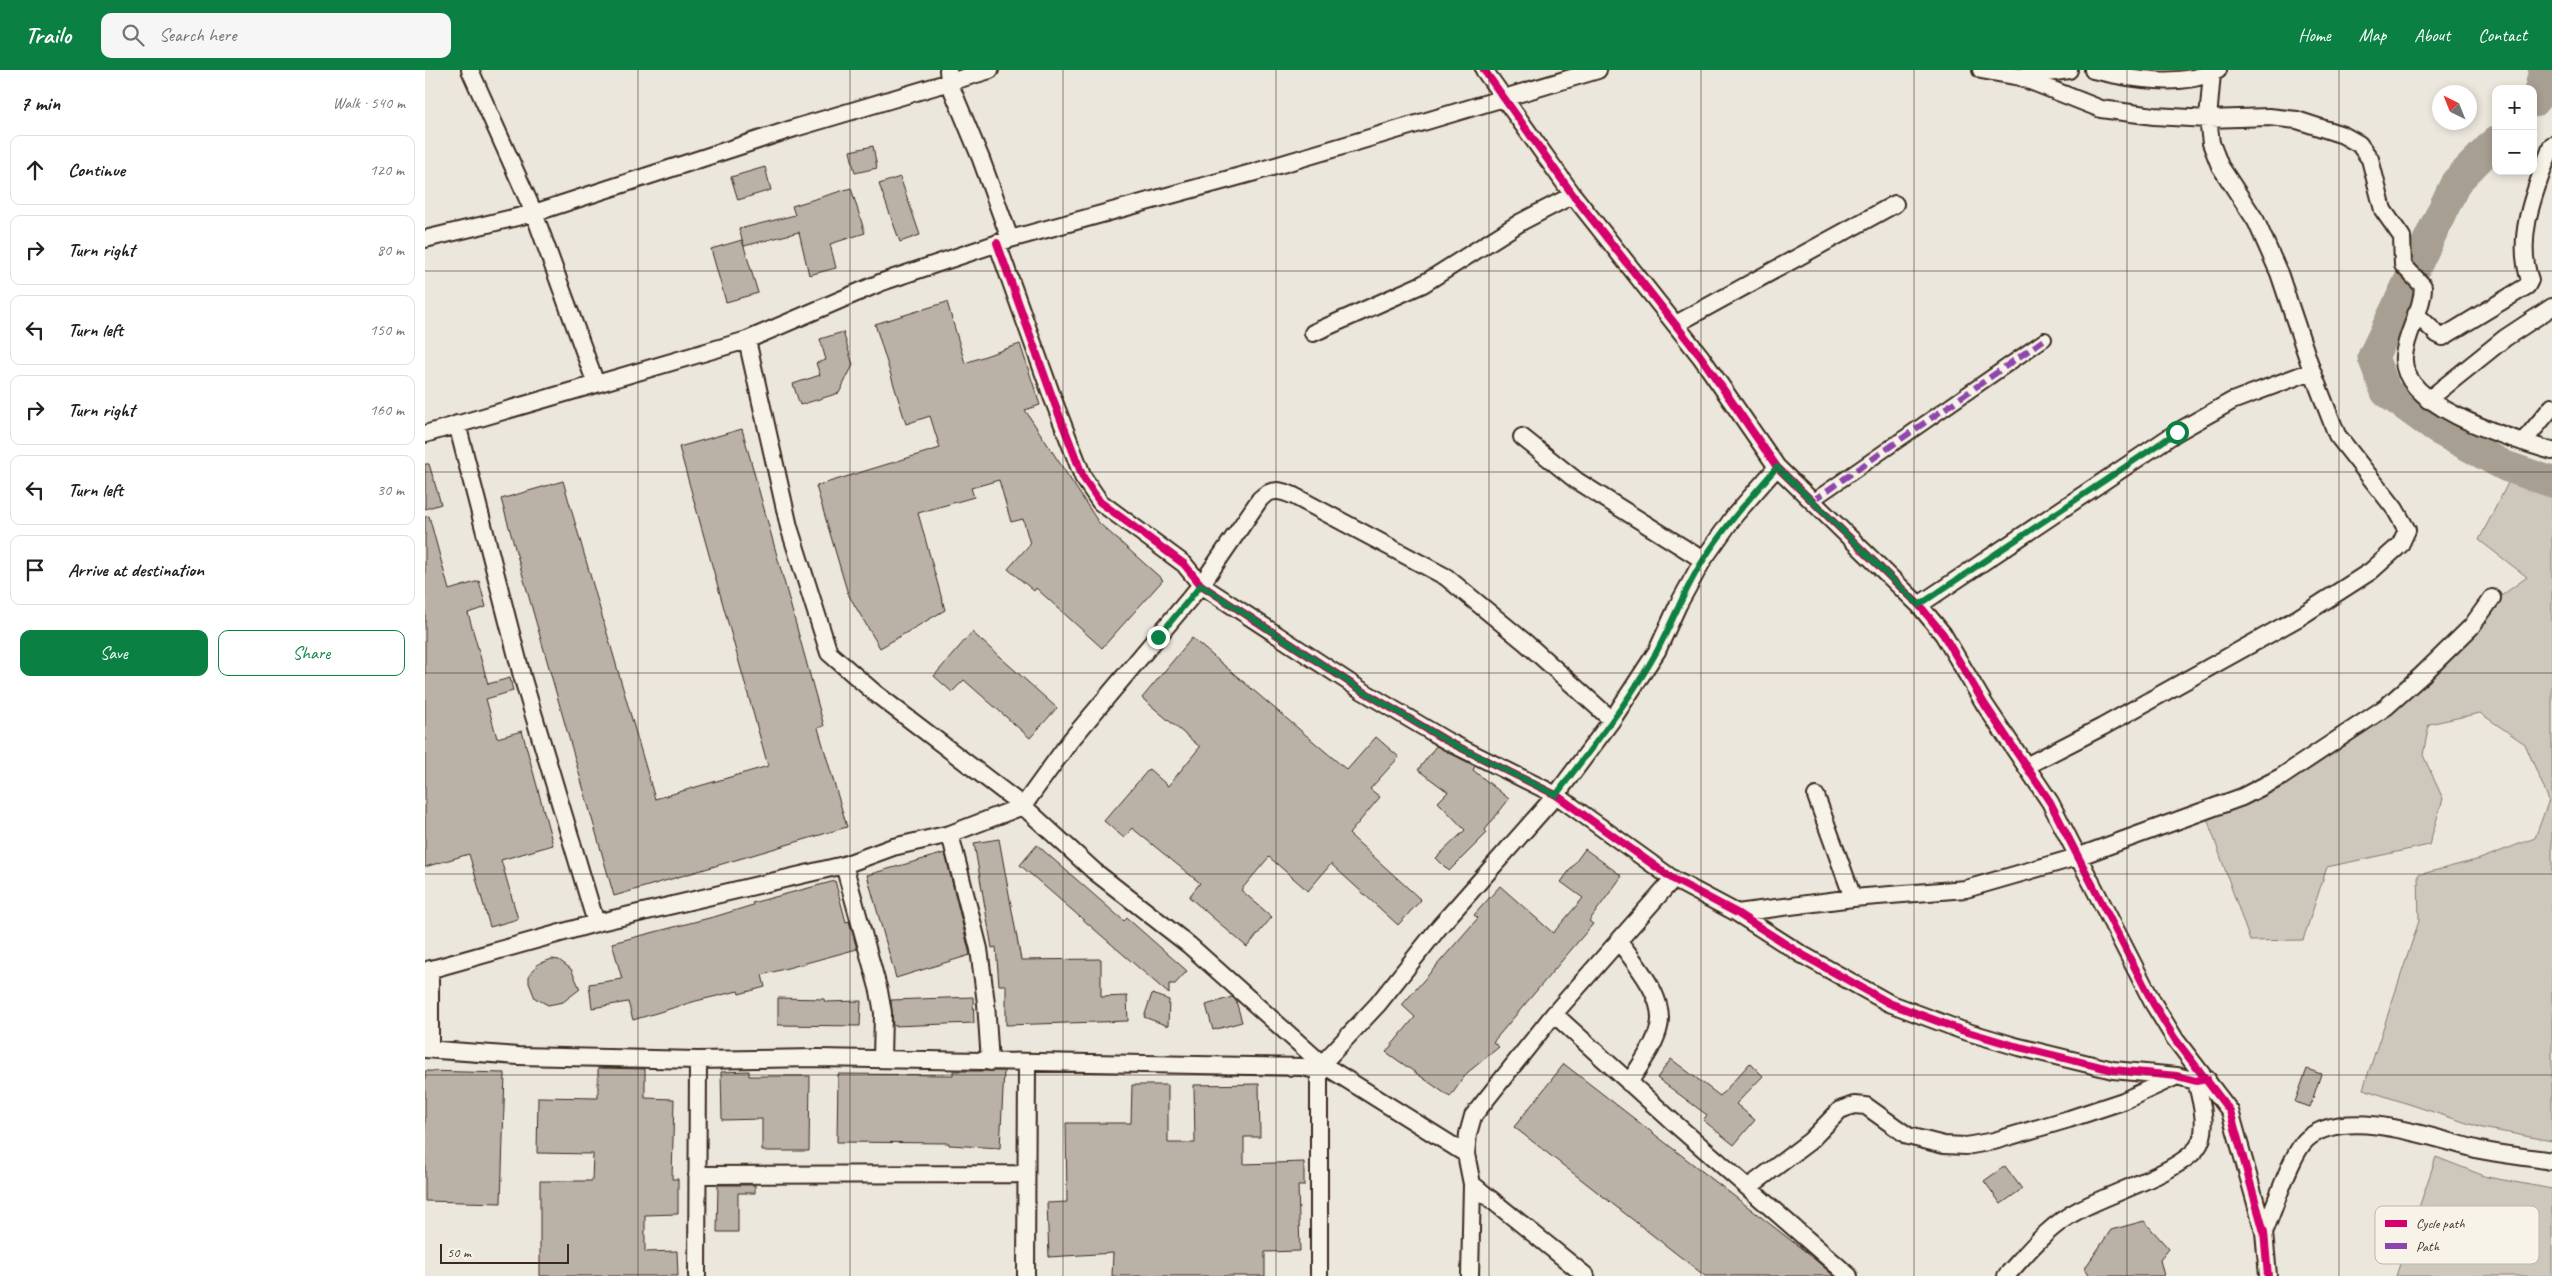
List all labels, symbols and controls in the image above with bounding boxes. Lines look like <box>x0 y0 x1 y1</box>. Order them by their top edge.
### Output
search box <box>101 13 451 58</box>
text: Trailo <box>25 20 71 50</box>
icon: search <box>119 21 147 49</box>
text: Search here <box>159 23 236 47</box>
text: Home <box>2298 24 2331 46</box>
text: Map <box>2359 24 2386 46</box>
text: About <box>2414 24 2450 46</box>
text: Contact <box>2478 24 2527 46</box>
north arrow <box>2432 85 2477 130</box>
map controls <box>2492 85 2537 175</box>
button: + <box>2492 85 2537 130</box>
text: 7 min <box>20 90 60 116</box>
text: Walk · 540 m <box>333 93 405 113</box>
button: − <box>2492 130 2537 175</box>
icon: ahead <box>21 156 49 184</box>
text: Continue <box>68 158 125 182</box>
text: 120 m <box>370 160 404 180</box>
icon: right <box>21 236 49 264</box>
text: Turn right <box>68 238 135 262</box>
text: 80 m <box>377 240 404 260</box>
icon: left <box>21 316 49 344</box>
text: Turn left <box>68 318 123 342</box>
text: 150 m <box>370 320 404 340</box>
icon: right <box>21 396 49 424</box>
text: Turn right <box>68 398 135 422</box>
text: 160 m <box>370 400 404 420</box>
route start <box>2166 421 2189 444</box>
icon: left <box>21 476 49 504</box>
text: Turn left <box>68 478 123 502</box>
text: 30 m <box>377 480 404 500</box>
icon: arrive <box>21 556 49 584</box>
text: Arrive at destination <box>68 558 204 582</box>
route end <box>1147 626 1170 649</box>
button: Save <box>20 630 208 676</box>
button: Share <box>218 630 405 676</box>
legend <box>2375 1206 2539 1264</box>
text: Cycle path <box>2416 1215 2465 1232</box>
text: Path <box>2416 1238 2440 1255</box>
scale bar <box>440 1241 569 1264</box>
text: 50 m <box>447 1244 471 1261</box>

